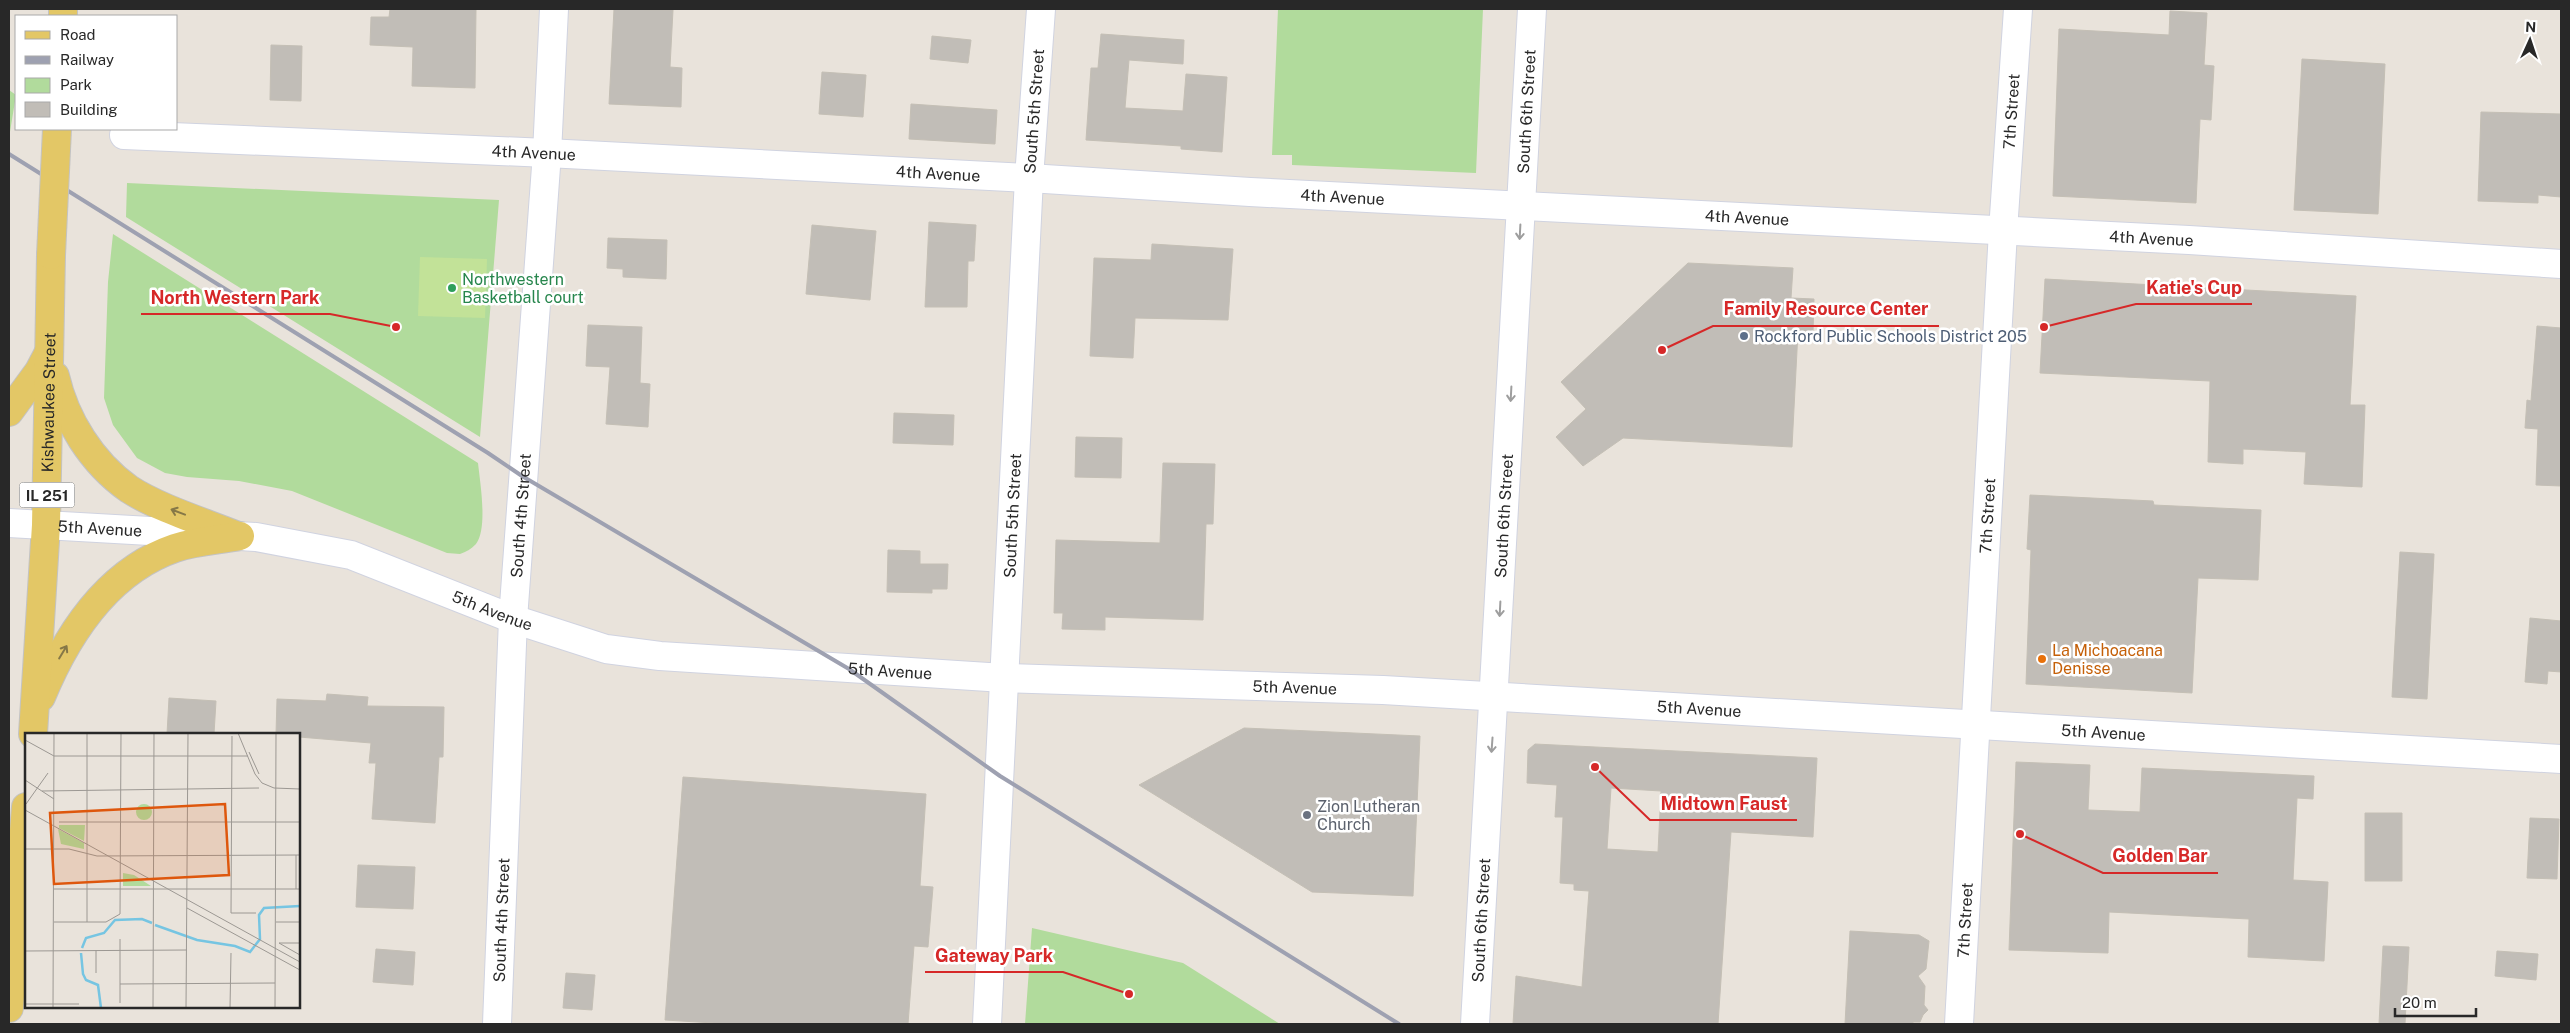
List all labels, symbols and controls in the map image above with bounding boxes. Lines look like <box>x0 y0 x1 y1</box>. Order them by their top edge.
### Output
legend <box>15 15 178 130</box>
north arrow <box>2505 15 2555 65</box>
text: N <box>2525 19 2537 35</box>
text: Road <box>60 26 96 43</box>
street label: South 5th Street <box>1020 48 1048 174</box>
street label: South 6th Street <box>1513 49 1539 174</box>
text: Railway <box>60 51 114 68</box>
street label: 7th Street <box>1999 73 2023 150</box>
text: Park <box>60 76 92 93</box>
text: Building <box>60 101 118 118</box>
street label: 4th Avenue <box>491 141 576 164</box>
street label: 4th Avenue <box>895 162 981 185</box>
street label: 4th Avenue <box>1300 185 1385 208</box>
street label: 4th Avenue <box>1704 206 1790 229</box>
one-way arrow <box>1516 224 1525 240</box>
street label: 4th Avenue <box>2109 226 2194 250</box>
place label: Northwestern Basketball court <box>462 270 584 307</box>
callout: Katie's Cup <box>2136 271 2252 304</box>
text: Katie's Cup <box>2146 277 2242 298</box>
callout: North Western Park <box>141 281 330 314</box>
marker: Northwestern Basketball court <box>446 282 458 294</box>
text: North Western Park <box>151 287 320 308</box>
callout: Family Resource Center <box>1713 293 1939 326</box>
text: Family Resource Center <box>1724 298 1929 319</box>
place label: Rockford Public Schools District 205 <box>1754 327 2027 346</box>
marker: Rockford Public Schools District 205 <box>1738 330 1750 342</box>
street label: Kishwaukee Street <box>37 332 59 473</box>
one-way arrow <box>1507 386 1516 402</box>
street label: South 4th Street <box>507 453 535 578</box>
street label: South 5th Street <box>1000 453 1025 578</box>
street label: South 6th Street <box>1491 453 1517 579</box>
street label: 7th Street <box>1976 477 1999 554</box>
road number: IL 251 <box>20 482 74 508</box>
one-way arrow <box>171 506 186 515</box>
street label: 5th Avenue <box>57 516 143 540</box>
street label: 5th Avenue <box>449 586 535 634</box>
one-way arrow <box>1495 601 1504 617</box>
place label: La Michoacana Denisse <box>2052 641 2163 678</box>
one-way arrow <box>58 646 68 660</box>
marker: La Michoacana Denisse <box>2036 653 2048 665</box>
street label: 5th Avenue <box>847 659 933 683</box>
street label: 5th Avenue <box>1252 676 1337 698</box>
street label: 5th Avenue <box>1656 697 1742 720</box>
street label: 5th Avenue <box>2061 720 2146 744</box>
inset map <box>25 733 300 1008</box>
one-way arrow <box>1488 737 1497 753</box>
callout: Midtown Faust <box>1650 787 1797 820</box>
text: Midtown Faust <box>1660 793 1788 814</box>
place label: Zion Lutheran Church <box>1317 797 1420 834</box>
marker: Zion Lutheran Church <box>1301 809 1313 821</box>
callout: Golden Bar <box>2103 840 2218 873</box>
text: Golden Bar <box>2112 845 2208 866</box>
street label: South 4th Street <box>489 857 513 983</box>
street label: South 6th Street <box>1468 857 1494 983</box>
street label: 7th Street <box>1953 882 1976 959</box>
callout: Gateway Park <box>925 939 1063 972</box>
text: Gateway Park <box>935 945 1054 966</box>
scale bar <box>2395 986 2476 1018</box>
text: 20 m <box>2402 994 2437 1011</box>

